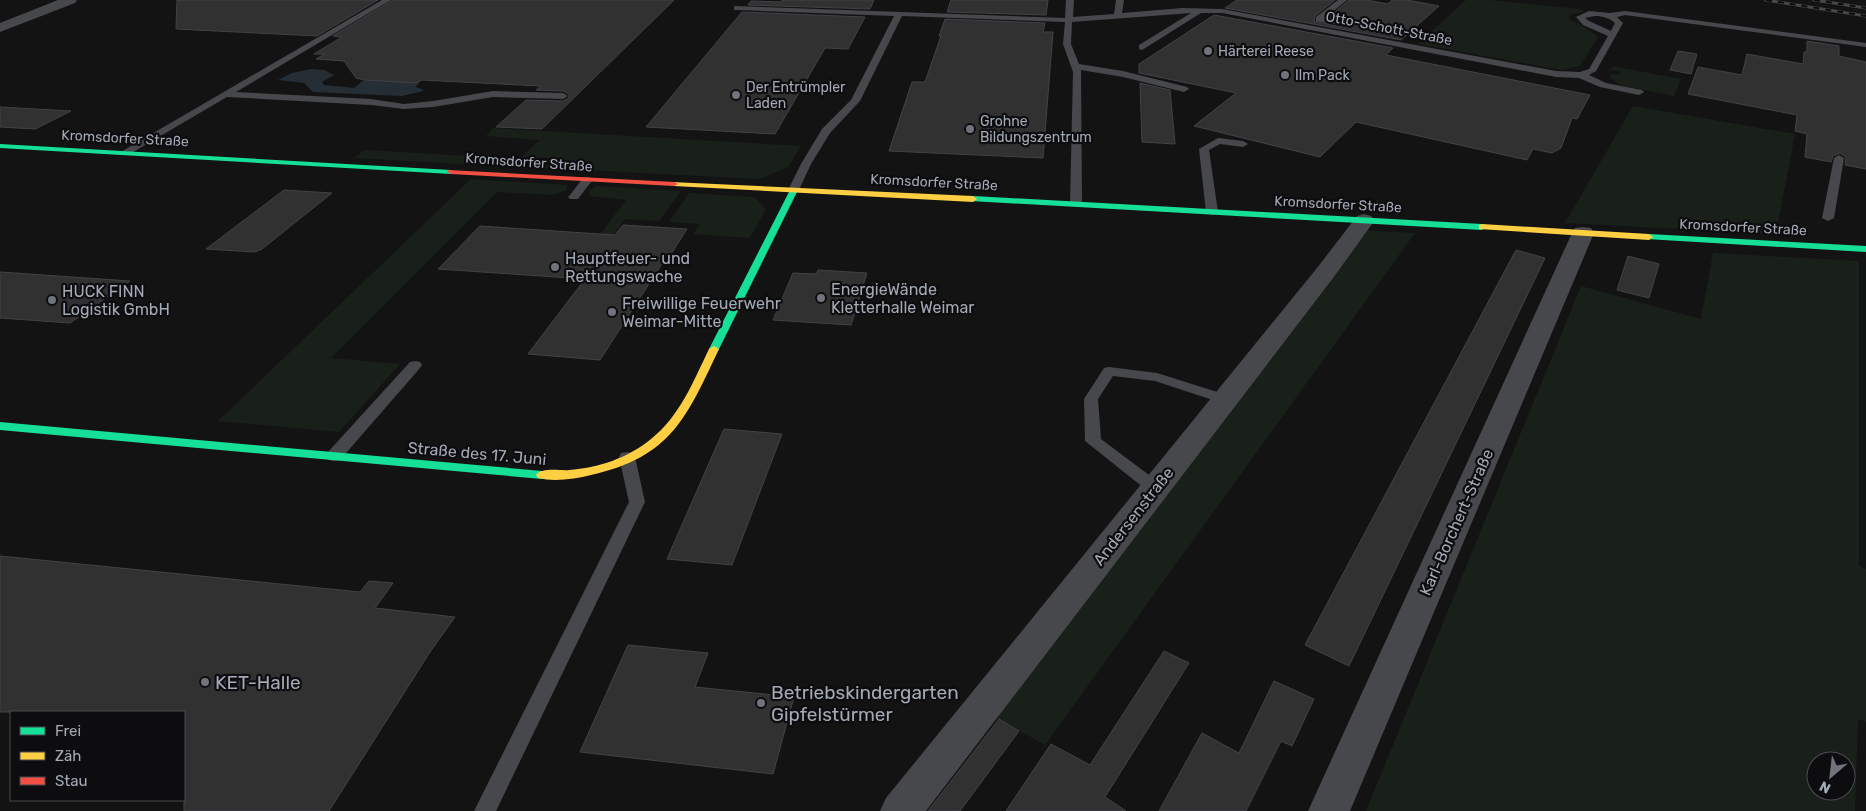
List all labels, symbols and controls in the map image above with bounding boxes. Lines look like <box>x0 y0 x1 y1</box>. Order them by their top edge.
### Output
street label: Otto-Schott-Straße <box>1324 8 1454 49</box>
place label: Härterei Reese <box>1218 43 1314 60</box>
marker: Härterei Reese <box>1202 45 1214 57</box>
place label: Ilm Pack <box>1295 67 1350 84</box>
marker: Ilm Pack <box>1279 69 1291 81</box>
place label: Der Entrümpler Laden <box>746 79 846 112</box>
marker: Der Entrümpler Laden <box>730 89 742 101</box>
place label: Grohne Bildungszentrum <box>980 113 1092 146</box>
marker: Grohne Bildungszentrum <box>964 123 976 135</box>
street label: Kromsdorfer Straße <box>61 127 189 150</box>
street label: Kromsdorfer Straße <box>465 150 593 175</box>
street label: Kromsdorfer Straße <box>870 171 998 194</box>
street label: Kromsdorfer Straße <box>1274 193 1402 216</box>
street label: Kromsdorfer Straße <box>1679 216 1807 239</box>
place label: Hauptfeuer- und Rettungswache <box>565 249 690 286</box>
marker: Hauptfeuer- und Rettungswache <box>549 261 561 273</box>
place label: EnergieWände Kletterhalle Weimar <box>831 280 974 317</box>
place label: HUCK FINN Logistik GmbH <box>62 282 170 319</box>
marker: EnergieWände Kletterhalle Weimar <box>815 292 827 304</box>
marker: HUCK FINN Logistik GmbH <box>46 294 58 306</box>
place label: Freiwillige Feuerwehr Weimar-Mitte <box>622 294 781 331</box>
marker: Freiwillige Feuerwehr Weimar-Mitte <box>606 306 618 318</box>
street label: Straße des 17. Juni <box>407 438 547 469</box>
street label: Karl-Borchert-Straße <box>1416 446 1497 598</box>
street label: Andersenstraße <box>1089 463 1178 569</box>
place label: KET-Halle <box>215 671 301 694</box>
marker: KET-Halle <box>199 676 211 688</box>
place label: Betriebskindergarten Gipfelstürmer <box>771 681 959 726</box>
marker: Betriebskindergarten Gipfelstürmer <box>755 697 767 709</box>
legend <box>10 711 185 801</box>
text: Frei <box>55 722 81 740</box>
text: Zäh <box>55 747 81 765</box>
north arrow <box>1806 751 1856 801</box>
text: Stau <box>55 772 88 790</box>
text: N <box>1817 777 1834 797</box>

